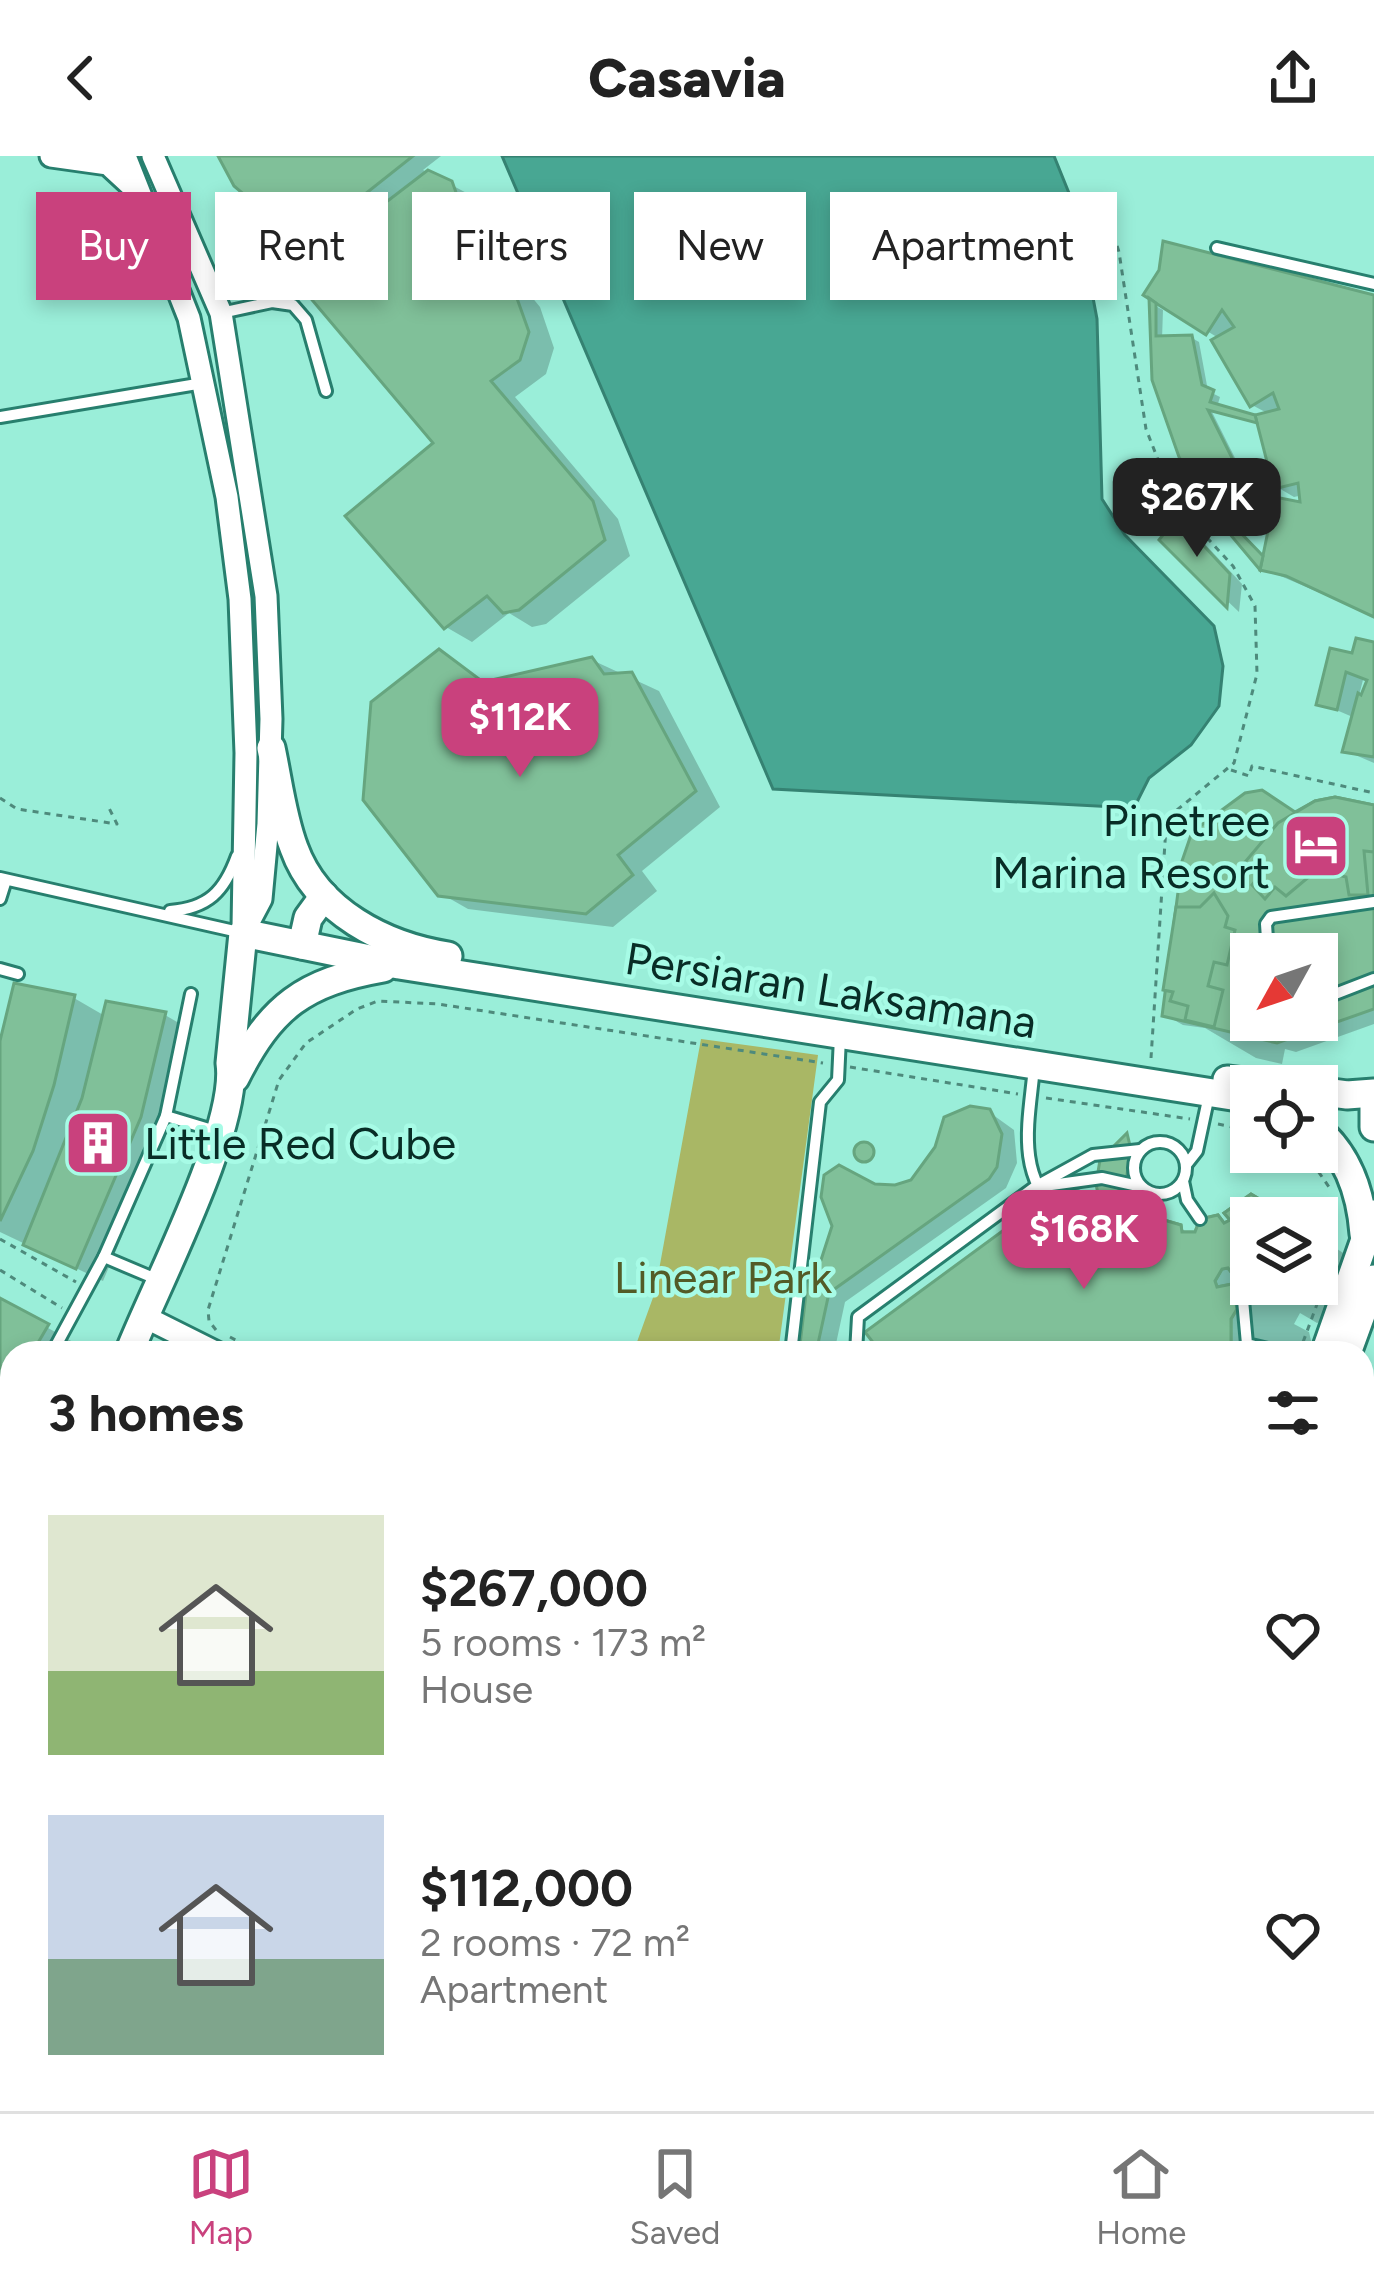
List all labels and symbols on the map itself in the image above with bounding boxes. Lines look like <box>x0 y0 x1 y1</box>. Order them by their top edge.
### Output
pin: $267K <box>1113 458 1281 560</box>
pin: $112K <box>436 678 604 780</box>
place label: Pinetree Marina Resort <box>992 793 1270 899</box>
hotel icon: Pinetree Marina Resort <box>1281 811 1351 881</box>
street label: Persiaran Laksamana <box>622 931 1040 1049</box>
north arrow <box>1230 933 1338 1041</box>
building icon: Little Red Cube <box>63 1108 133 1178</box>
place label: Little Red Cube <box>144 1116 456 1170</box>
pin: $168K <box>1000 1190 1168 1292</box>
park label: Linear Park <box>614 1250 832 1304</box>

